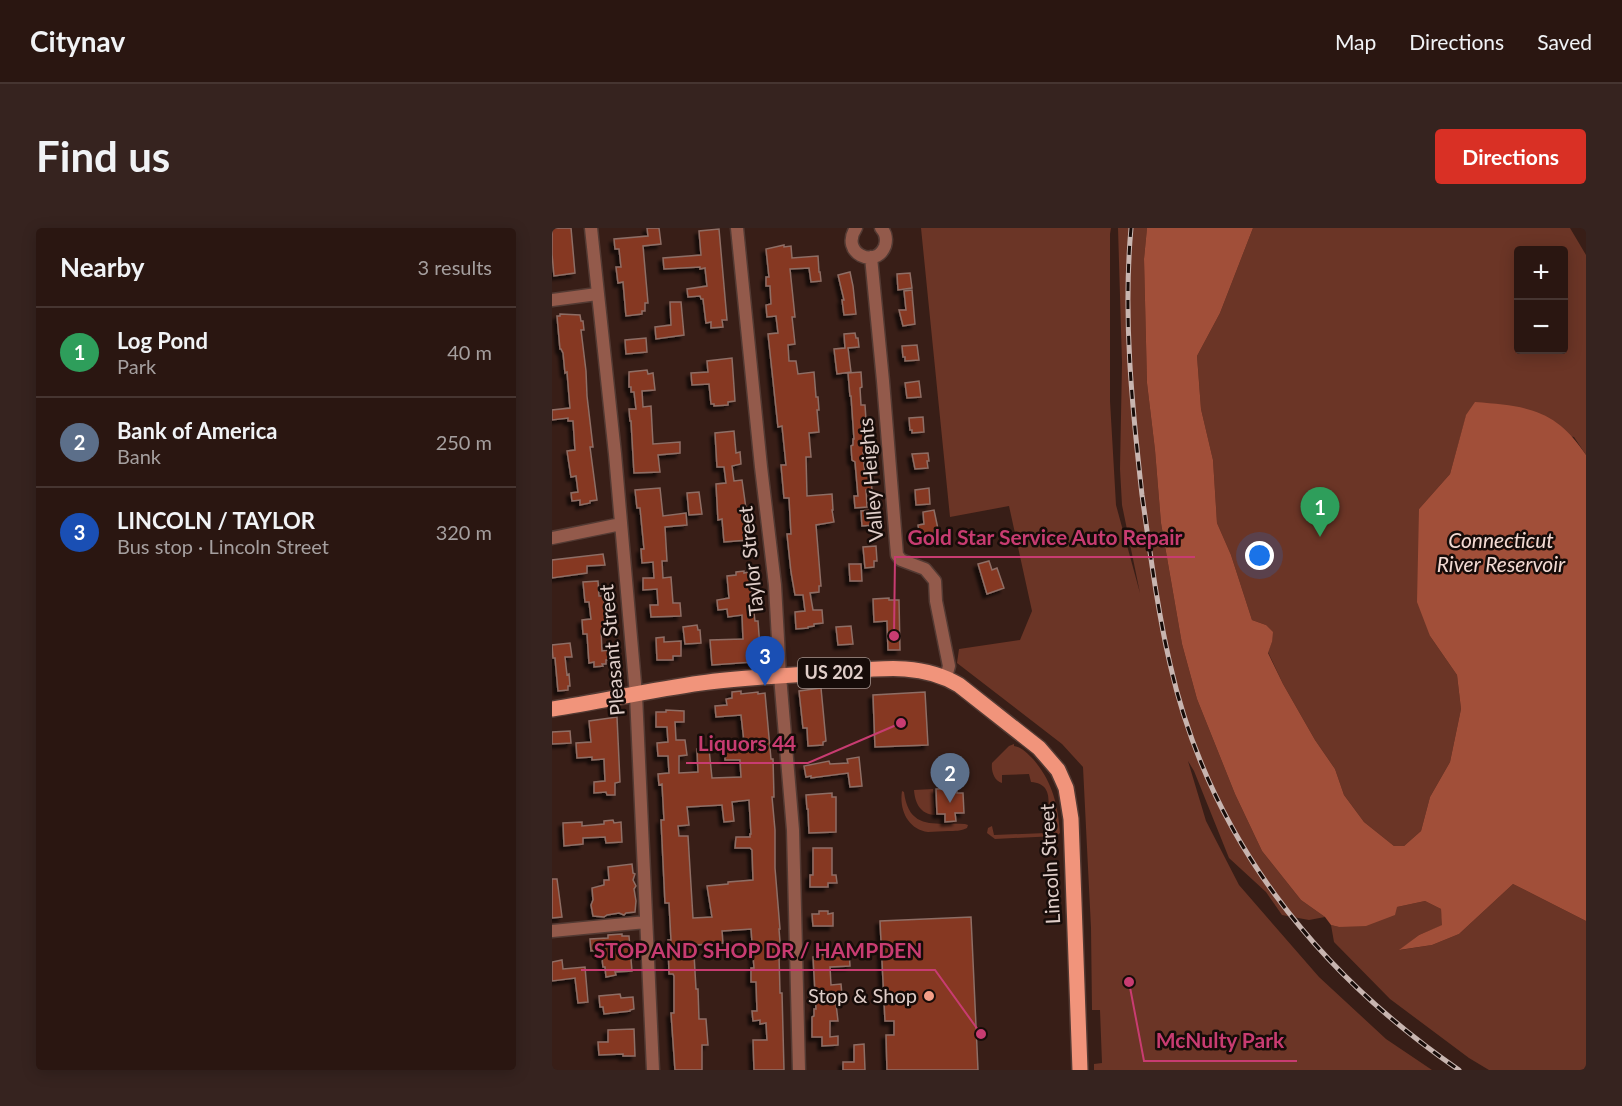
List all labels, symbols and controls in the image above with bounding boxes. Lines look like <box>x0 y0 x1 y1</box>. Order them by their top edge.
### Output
text: Citynav <box>30 24 125 58</box>
text: Map <box>1335 29 1376 54</box>
text: Directions <box>1409 29 1504 54</box>
text: Saved <box>1537 29 1592 54</box>
button: Directions <box>1435 129 1586 184</box>
text: Find us <box>36 131 170 181</box>
map controls <box>1514 246 1568 354</box>
button: + <box>1514 246 1568 300</box>
text: Nearby <box>60 251 145 283</box>
text: 3 results <box>417 255 492 279</box>
button: − <box>1514 300 1568 354</box>
text: Log Pond <box>117 327 208 354</box>
text: 1 <box>74 340 85 364</box>
text: 40 m <box>447 340 492 364</box>
text: Park <box>117 354 156 378</box>
text: Bank of America <box>117 417 277 444</box>
street label: Valley Heights <box>853 417 887 543</box>
text: 2 <box>74 430 85 454</box>
text: 250 m <box>436 430 492 454</box>
text: Bank <box>117 444 161 468</box>
pin: 1 <box>1300 488 1340 537</box>
street label: Taylor Street <box>732 505 768 617</box>
text: LINCOLN / TAYLOR <box>117 507 315 534</box>
callout: Gold Star Service Auto Repair <box>895 518 1195 557</box>
text: 3 <box>74 520 85 544</box>
text: 320 m <box>436 520 492 544</box>
text: Gold Star Service Auto Repair <box>908 524 1183 549</box>
water label: Connecticut River Reservoir <box>1437 527 1566 576</box>
text: Bus stop · Lincoln Street <box>117 534 329 558</box>
your location <box>1245 541 1274 570</box>
street label: Pleasant Street <box>593 583 629 717</box>
pin: 3 <box>746 636 784 686</box>
road number: US 202 <box>798 658 870 688</box>
callout: Liquors 44 <box>686 724 808 763</box>
text: Liquors 44 <box>698 730 796 755</box>
pin: 2 <box>930 754 970 803</box>
street label: Lincoln Street <box>1034 803 1064 925</box>
callout: STOP AND SHOP DR / HAMPDEN <box>581 931 935 970</box>
text: STOP AND SHOP DR / HAMPDEN <box>594 937 922 962</box>
place label: Stop & Shop <box>808 983 917 1007</box>
marker: Stop & Shop <box>922 989 936 1003</box>
callout: McNulty Park <box>1144 1022 1297 1061</box>
text: McNulty Park <box>1156 1027 1285 1052</box>

